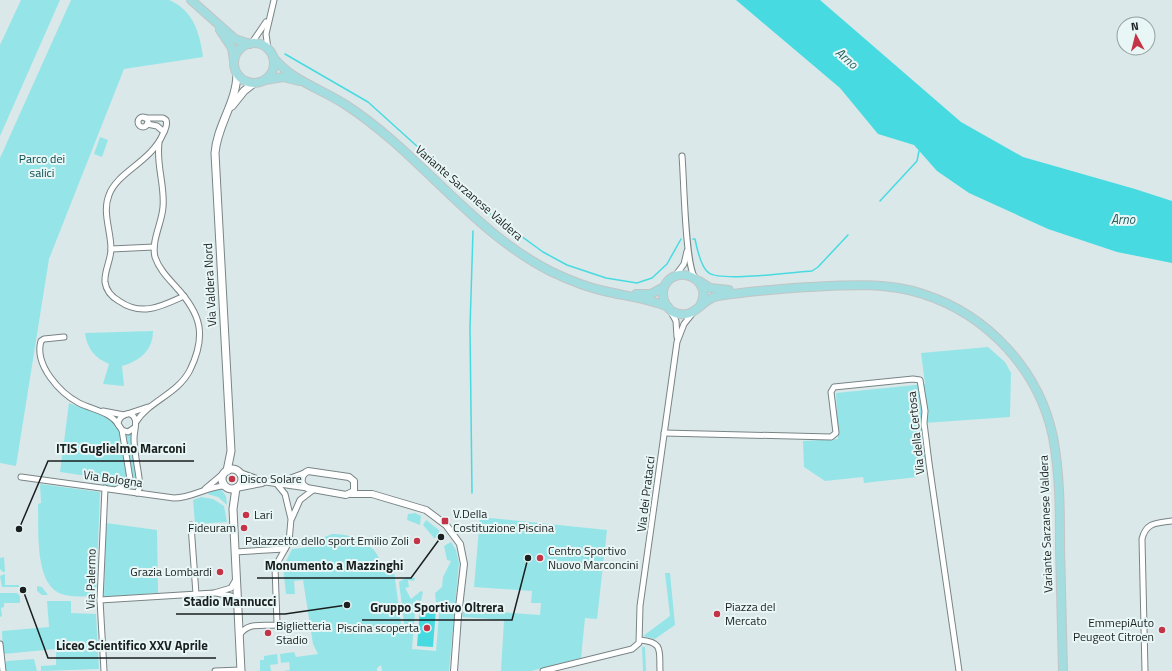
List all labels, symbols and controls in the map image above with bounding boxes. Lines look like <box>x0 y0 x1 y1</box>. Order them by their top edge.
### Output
north arrow <box>1116 16 1156 56</box>
text: N <box>1130 18 1140 34</box>
water label: Arno <box>831 43 863 74</box>
street label: Variante Sarzanese Valdera <box>411 140 528 245</box>
park label: Parco dei salici <box>19 149 65 182</box>
water label: Arno <box>1111 209 1136 229</box>
street label: Via Valdera Nord <box>198 243 221 327</box>
street label: Via della Certosa <box>902 390 929 476</box>
callout: ITIS Guglielmo Marconi <box>48 436 194 461</box>
text: ITIS Guglielmo Marconi <box>56 438 186 458</box>
street label: Via dei Pratacci <box>631 455 660 533</box>
street label: Variante Sarzanese Valdera <box>1034 455 1057 593</box>
street label: Via Bologna <box>82 465 144 492</box>
place label: Disco Solare <box>240 469 302 488</box>
marker: Disco Solare <box>227 474 237 484</box>
place label: V.Della Costituzione Piscina <box>453 504 554 537</box>
place label: Lari <box>254 505 273 524</box>
marker: Lari <box>241 510 251 520</box>
marker: V.Della Costituzione Piscina <box>440 516 450 526</box>
place label: Fideuram <box>188 518 236 537</box>
marker: Fideuram <box>239 523 249 533</box>
place label: Palazzetto dello sport Emilio Zoli <box>245 531 409 550</box>
marker: Palazzetto dello sport Emilio Zoli <box>412 536 422 546</box>
place label: Centro Sportivo Nuovo Marconcini <box>548 541 638 574</box>
street label: Via Palermo <box>80 548 101 609</box>
callout: Monumento a Mazzinghi <box>257 553 411 578</box>
marker: Centro Sportivo Nuovo Marconcini <box>535 553 545 563</box>
text: Monumento a Mazzinghi <box>265 555 403 575</box>
place label: Grazia Lombardi <box>130 562 212 581</box>
marker: Grazia Lombardi <box>215 567 225 577</box>
callout: Stadio Mannucci <box>176 589 285 614</box>
text: Stadio Mannucci <box>184 591 276 611</box>
callout: Gruppo Sportivo Oltrera <box>362 595 512 620</box>
text: Gruppo Sportivo Oltrera <box>370 597 504 617</box>
place label: Piazza del Mercato <box>725 597 776 630</box>
marker: Piazza del Mercato <box>712 609 722 619</box>
place label: EmmepiAuto Peugeot Citroen <box>1073 613 1154 646</box>
place label: Biglietteria Stadio <box>276 616 331 649</box>
place label: Piscina scoperta <box>337 618 419 637</box>
marker: Piscina scoperta <box>422 623 432 633</box>
marker: EmmepiAuto Peugeot Citroen <box>1157 625 1167 635</box>
marker: Biglietteria Stadio <box>263 628 273 638</box>
callout: Liceo Scientifico XXV Aprile <box>48 633 216 658</box>
text: Liceo Scientifico XXV Aprile <box>56 635 208 655</box>

